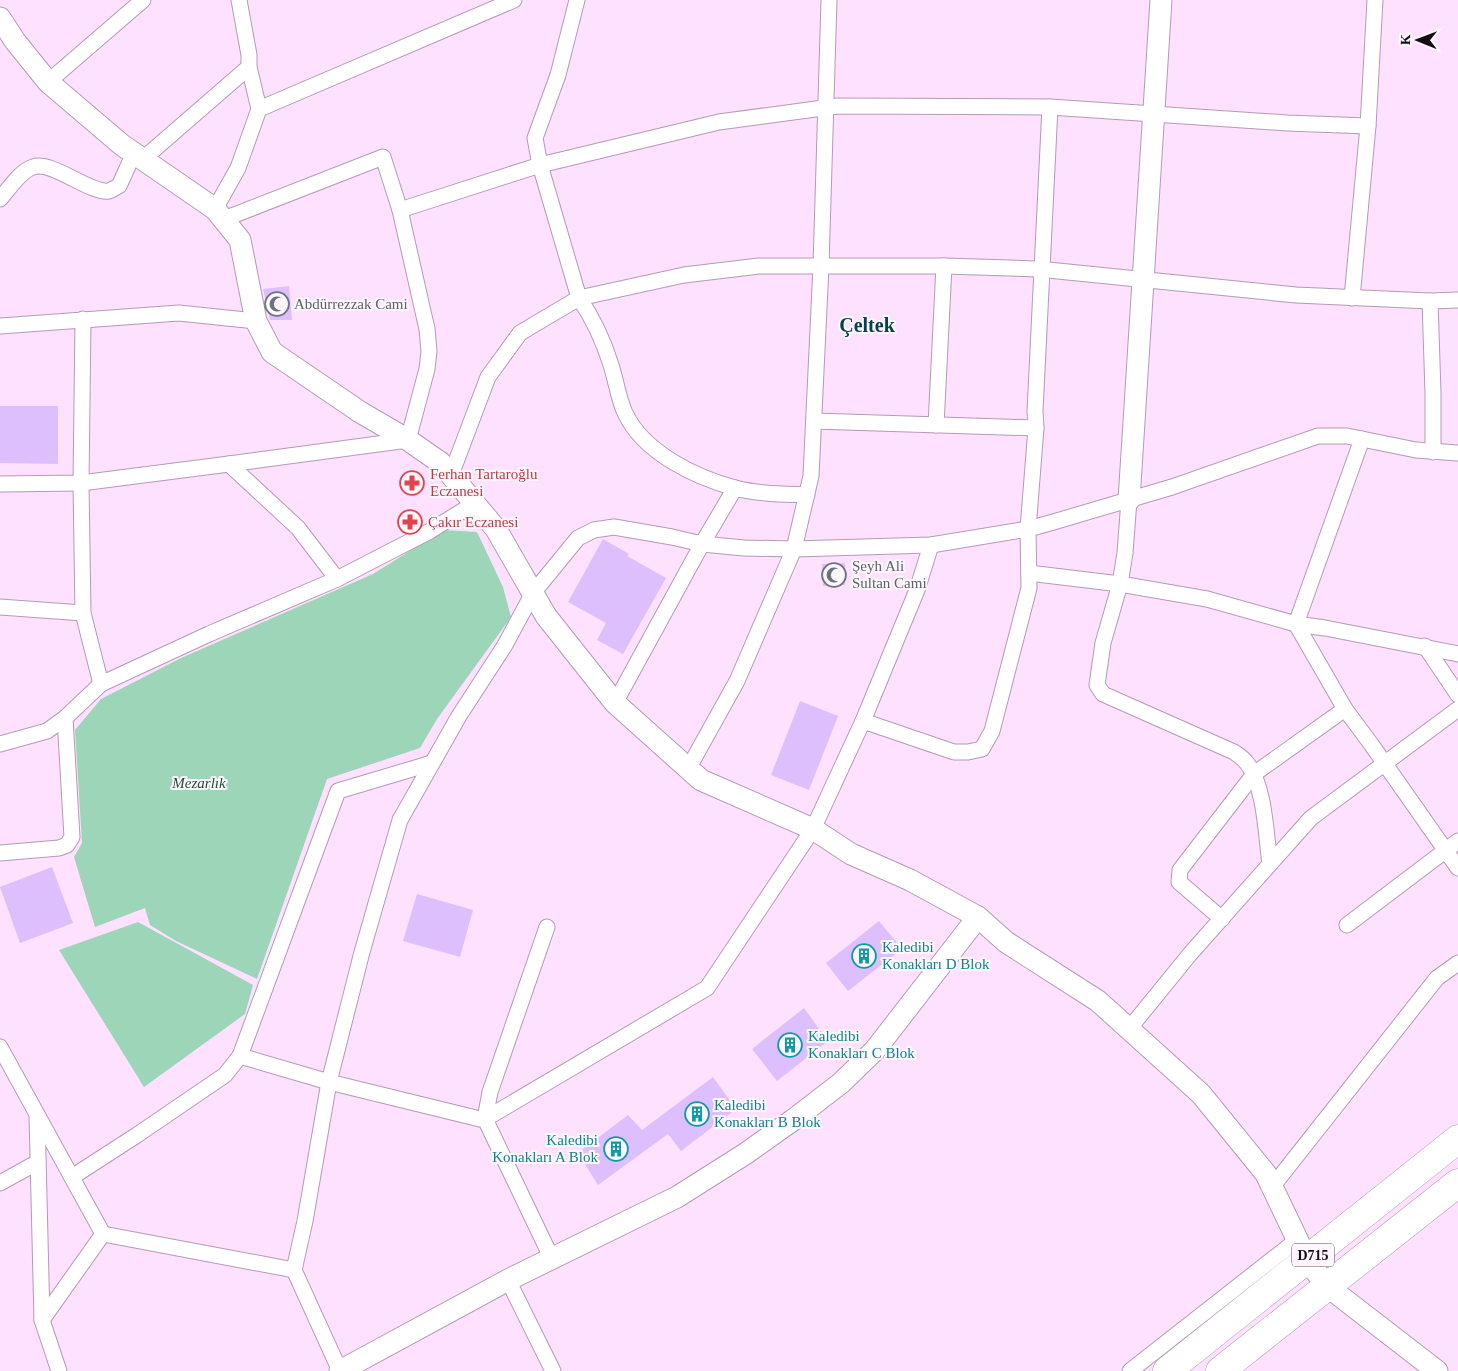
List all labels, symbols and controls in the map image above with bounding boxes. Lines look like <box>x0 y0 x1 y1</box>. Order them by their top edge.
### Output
north arrow <box>1393 15 1443 65</box>
text: K <box>1398 34 1413 45</box>
mosque icon: Abdürrezzak Cami <box>264 291 290 317</box>
place label: Abdürrezzak Cami <box>294 296 408 312</box>
district label: Çeltek <box>839 314 896 337</box>
place label: Ferhan Tartaroğlu Eczanesi <box>430 466 538 499</box>
pharmacy icon: Ferhan Tartaroğlu Eczanesi <box>399 470 425 496</box>
pharmacy icon: Çakır Eczanesi <box>397 509 423 535</box>
place label: Çakır Eczanesi <box>428 514 518 530</box>
place label: Şeyh Ali Sultan Cami <box>852 558 927 591</box>
mosque icon: Şeyh Ali Sultan Cami <box>821 562 847 588</box>
park label: Mezarlık <box>171 775 226 791</box>
place label: Kaledibi Konakları D Blok <box>882 939 990 972</box>
building icon: Kaledibi Konakları D Blok <box>851 943 877 969</box>
place label: Kaledibi Konakları C Blok <box>808 1028 915 1061</box>
building icon: Kaledibi Konakları C Blok <box>777 1032 803 1058</box>
place label: Kaledibi Konakları B Blok <box>714 1097 821 1130</box>
building icon: Kaledibi Konakları B Blok <box>684 1101 710 1127</box>
place label: Kaledibi Konakları A Blok <box>492 1132 598 1165</box>
building icon: Kaledibi Konakları A Blok <box>603 1136 629 1162</box>
road number: D715 <box>1292 1244 1334 1266</box>

